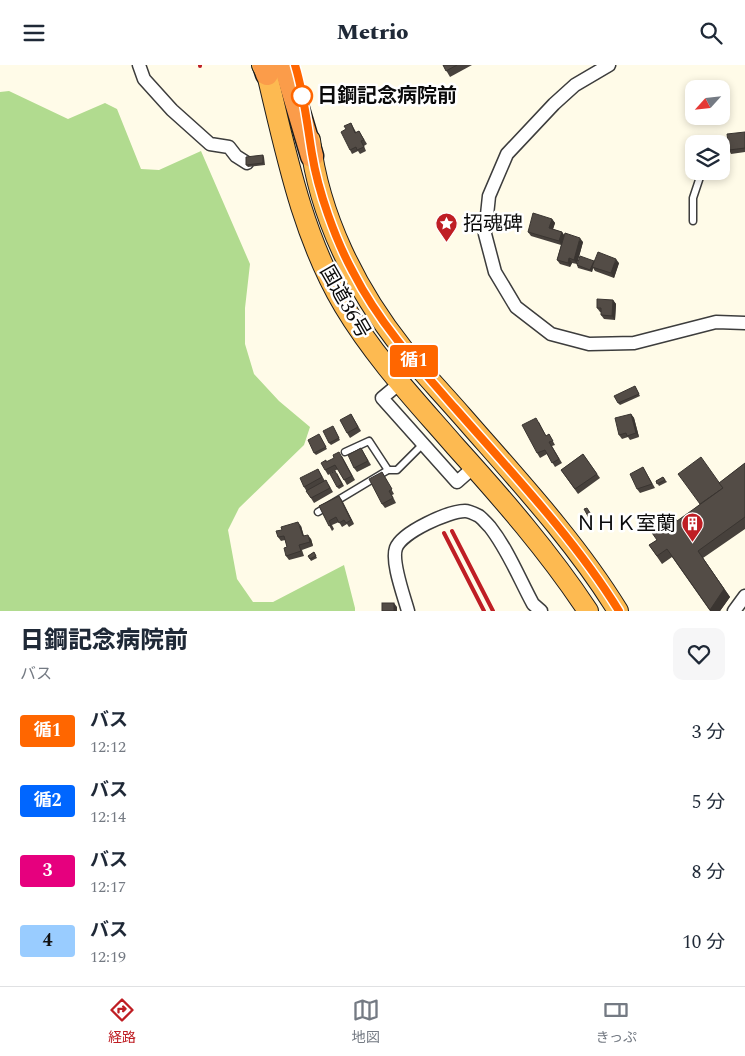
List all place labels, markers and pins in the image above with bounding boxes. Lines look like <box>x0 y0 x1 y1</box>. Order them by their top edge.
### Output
place label: 日鋼記念病院前 <box>317 81 457 111</box>
marker: 日鋼記念病院前 <box>291 85 313 107</box>
place label: 招魂碑 <box>463 209 523 239</box>
place icon: 招魂碑 <box>435 212 459 243</box>
place label: ＮＨＫ室蘭 <box>576 509 676 539</box>
building icon: ＮＨＫ室蘭 <box>680 512 704 543</box>

